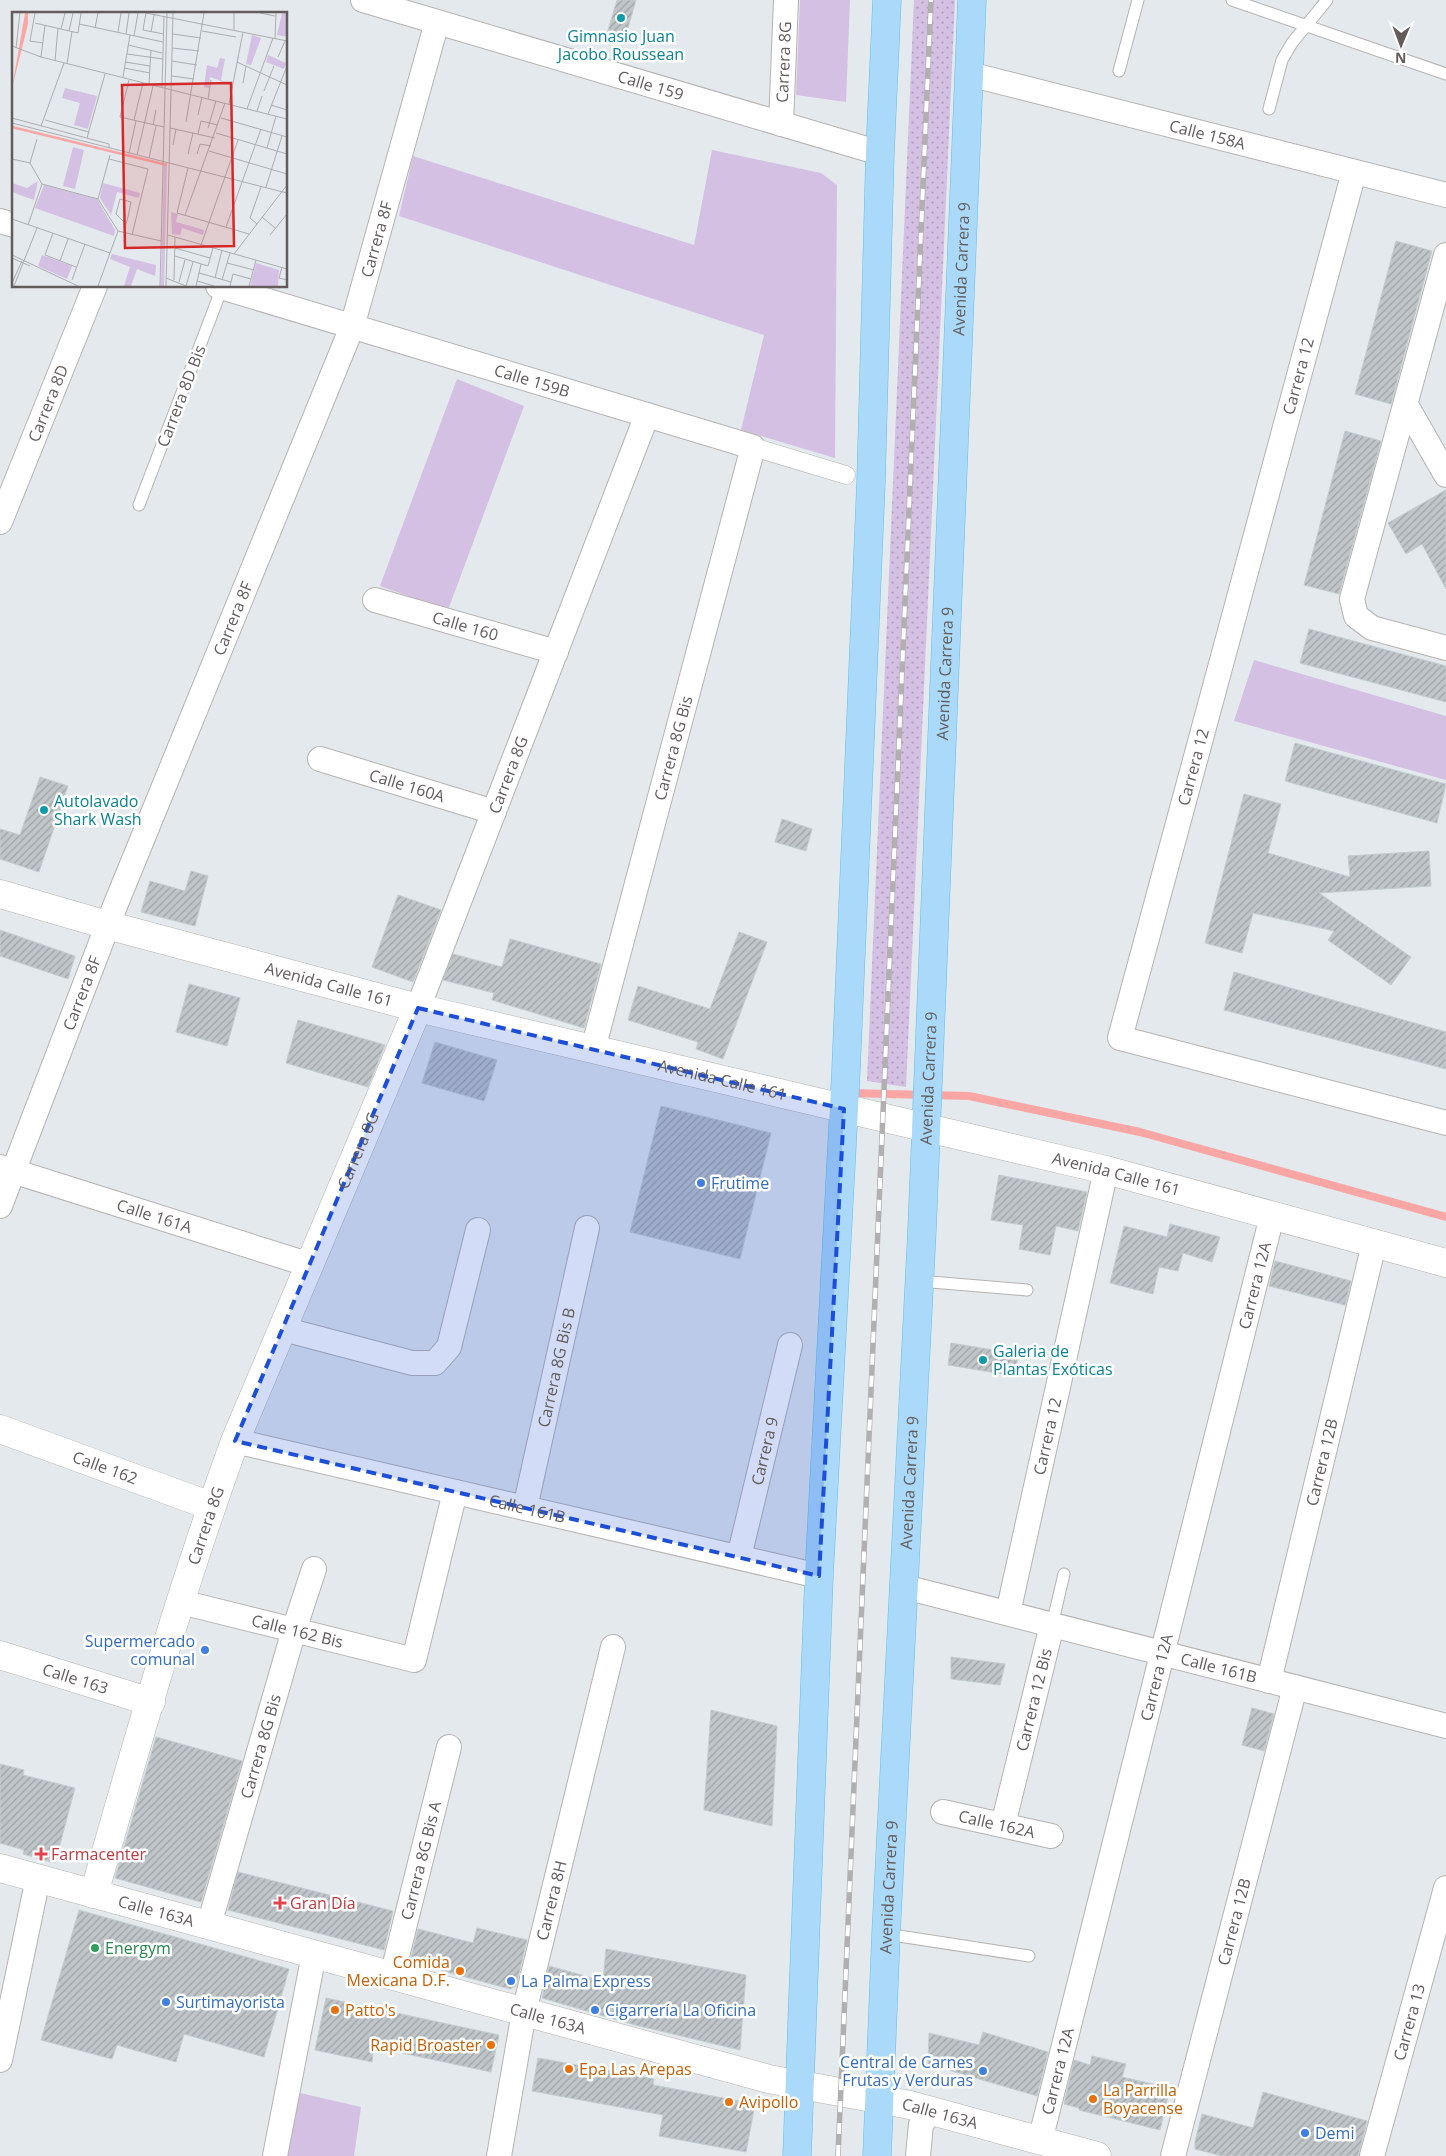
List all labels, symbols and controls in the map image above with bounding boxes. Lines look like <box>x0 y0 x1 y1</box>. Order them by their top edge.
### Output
inset map <box>12 12 288 288</box>
marker: Gimnasio Juan Jacobo Roussean <box>615 12 627 24</box>
north arrow <box>1376 20 1426 70</box>
street label: Carrera 8G <box>771 21 796 103</box>
place label: Gimnasio Juan Jacobo Roussean <box>556 25 684 65</box>
text: N <box>1395 49 1407 68</box>
street label: Calle 159 <box>615 65 686 105</box>
street label: Calle 158A <box>1167 114 1249 155</box>
street label: Carrera 8F <box>355 199 398 280</box>
street label: Avenida Carrera 9 <box>947 202 975 336</box>
street label: Carrera 12 <box>1277 335 1319 417</box>
street label: Carrera 8D Bis <box>151 342 211 450</box>
street label: Calle 159B <box>492 359 573 402</box>
street label: Carrera 8D <box>22 361 73 445</box>
street label: Carrera 8F <box>208 578 258 659</box>
street label: Calle 160 <box>430 606 501 646</box>
street label: Avenida Carrera 9 <box>931 606 958 741</box>
street label: Carrera 8G Bis <box>648 693 698 803</box>
street label: Carrera 12 <box>1172 726 1214 808</box>
street label: Carrera 8G <box>483 733 533 817</box>
street label: Calle 160A <box>367 764 448 808</box>
place label: Autolavado Shark Wash <box>54 790 142 830</box>
marker: Autolavado Shark Wash <box>38 804 50 816</box>
street label: Carrera 8F <box>57 953 106 1033</box>
street label: Avenida Calle 161 <box>262 957 395 1012</box>
street label: Avenida Carrera 9 <box>914 1011 942 1145</box>
street label: Avenida Calle 161 <box>656 1054 789 1105</box>
street label: Carrera 8G <box>332 1109 384 1192</box>
street label: Avenida Calle 161 <box>1050 1147 1183 1201</box>
place label: Frutime <box>711 1172 769 1194</box>
marker: Frutime <box>695 1177 707 1189</box>
street label: Calle 161A <box>114 1194 196 1238</box>
street label: Carrera 12A <box>1233 1239 1276 1331</box>
street label: Carrera 8G Bis B <box>532 1305 580 1429</box>
place label: Galeria de Plantas Exóticas <box>993 1340 1113 1380</box>
marker: Galeria de Plantas Exóticas <box>977 1354 989 1366</box>
street label: Carrera 12 <box>1028 1395 1066 1477</box>
street label: Carrera 9 <box>746 1415 783 1488</box>
street label: Avenida Carrera 9 <box>895 1415 923 1550</box>
street label: Carrera 12B <box>1300 1416 1343 1508</box>
street label: Calle 162 <box>70 1445 141 1489</box>
street label: Carrera 8G <box>182 1483 229 1568</box>
street label: Calle 161B <box>487 1489 568 1528</box>
street label: Calle 162 Bis <box>249 1609 346 1653</box>
place label: Supermercado comunal <box>85 1630 195 1670</box>
street label: Carrera 12A <box>1135 1631 1178 1723</box>
marker: Supermercado comunal <box>199 1644 211 1656</box>
street label: Carrera 12 Bis <box>1011 1646 1057 1753</box>
street label: Calle 161B <box>1178 1647 1259 1688</box>
street label: Calle 163 <box>40 1658 111 1699</box>
street label: Carrera 8G Bis <box>235 1692 286 1801</box>
street label: Carrera 8G Bis A <box>395 1798 446 1922</box>
street label: Calle 162A <box>956 1805 1038 1843</box>
street label: Avenida Carrera 9 <box>874 1820 903 1954</box>
place label: Farmacenter <box>51 1843 147 1865</box>
marker: Farmacenter <box>35 1848 47 1860</box>
street label: Carrera 8H <box>531 1858 572 1943</box>
street label: Carrera 12B <box>1212 1876 1256 1968</box>
street label: Calle 163A <box>116 1890 197 1932</box>
place label: Gran Día <box>290 1892 356 1914</box>
marker: Gran Día <box>274 1897 286 1909</box>
place label: Energym <box>105 1937 171 1959</box>
marker: Energym <box>89 1942 101 1954</box>
place label: Comida Mexicana D.F. <box>347 1951 450 1991</box>
marker: Comida Mexicana D.F. <box>454 1965 466 1977</box>
place label: La Palma Express <box>521 1970 651 1992</box>
marker: La Palma Express <box>505 1975 517 1987</box>
street label: Carrera 13 <box>1388 1981 1430 2063</box>
place label: Surtimayorista <box>176 1991 285 2013</box>
marker: Surtimayorista <box>160 1996 172 2008</box>
street label: Calle 163A <box>507 1997 589 2039</box>
place label: Patto's <box>345 1999 396 2021</box>
place label: Cigarrería La Oficina <box>605 1999 756 2021</box>
marker: Patto's <box>329 2004 341 2016</box>
marker: Cigarrería La Oficina <box>589 2004 601 2016</box>
street label: Carrera 12A <box>1036 2024 1079 2117</box>
place label: Rapid Broaster <box>370 2034 481 2056</box>
marker: Rapid Broaster <box>485 2039 497 2051</box>
place label: Central de Carnes Frutas y Verduras <box>840 2051 973 2091</box>
place label: Epa Las Arepas <box>579 2058 692 2080</box>
marker: Epa Las Arepas <box>563 2063 575 2075</box>
marker: Central de Carnes Frutas y Verduras <box>977 2065 989 2077</box>
place label: La Parrilla Boyacense <box>1103 2079 1183 2119</box>
place label: Avipollo <box>739 2091 798 2113</box>
street label: Calle 163A <box>900 2093 981 2134</box>
marker: La Parrilla Boyacense <box>1087 2093 1099 2105</box>
marker: Avipollo <box>723 2096 735 2108</box>
place label: Demi <box>1315 2122 1354 2144</box>
marker: Demi <box>1299 2127 1311 2139</box>

